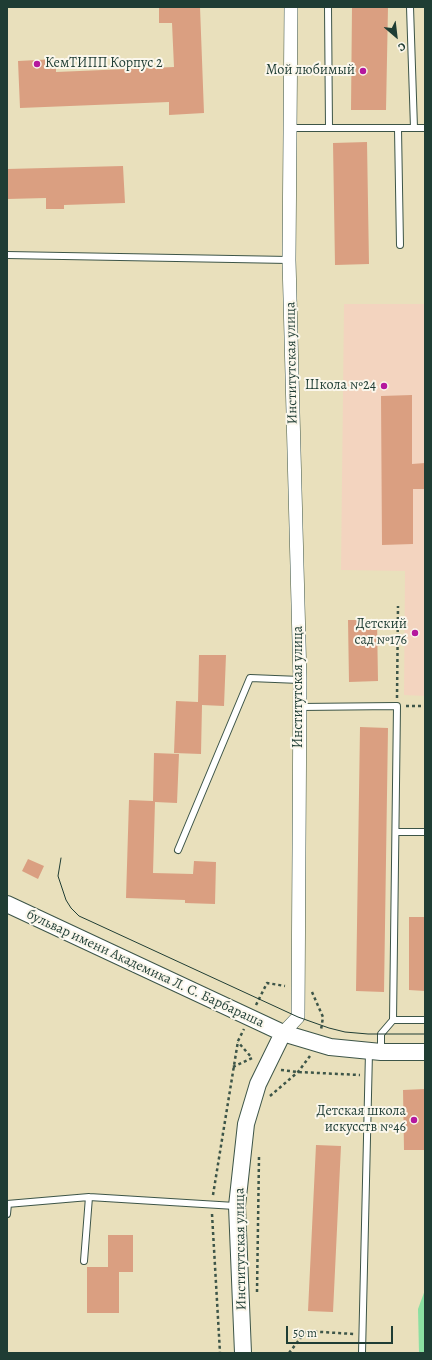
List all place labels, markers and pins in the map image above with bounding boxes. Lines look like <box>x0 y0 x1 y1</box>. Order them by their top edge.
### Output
place label: КемТИПП Корпус 2 <box>45 56 163 72</box>
marker: КемТИПП Корпус 2 <box>32 59 42 69</box>
place label: Мой любимый <box>266 63 355 79</box>
marker: Мой любимый <box>358 66 368 76</box>
place label: Школа №24 <box>305 378 376 394</box>
marker: Школа №24 <box>379 381 389 391</box>
place label: Детский сад №176 <box>355 617 407 650</box>
marker: Детский сад №176 <box>410 628 420 638</box>
place label: Детская школа искусств №46 <box>316 1104 406 1136</box>
marker: Детская школа искусств №46 <box>409 1115 419 1125</box>

